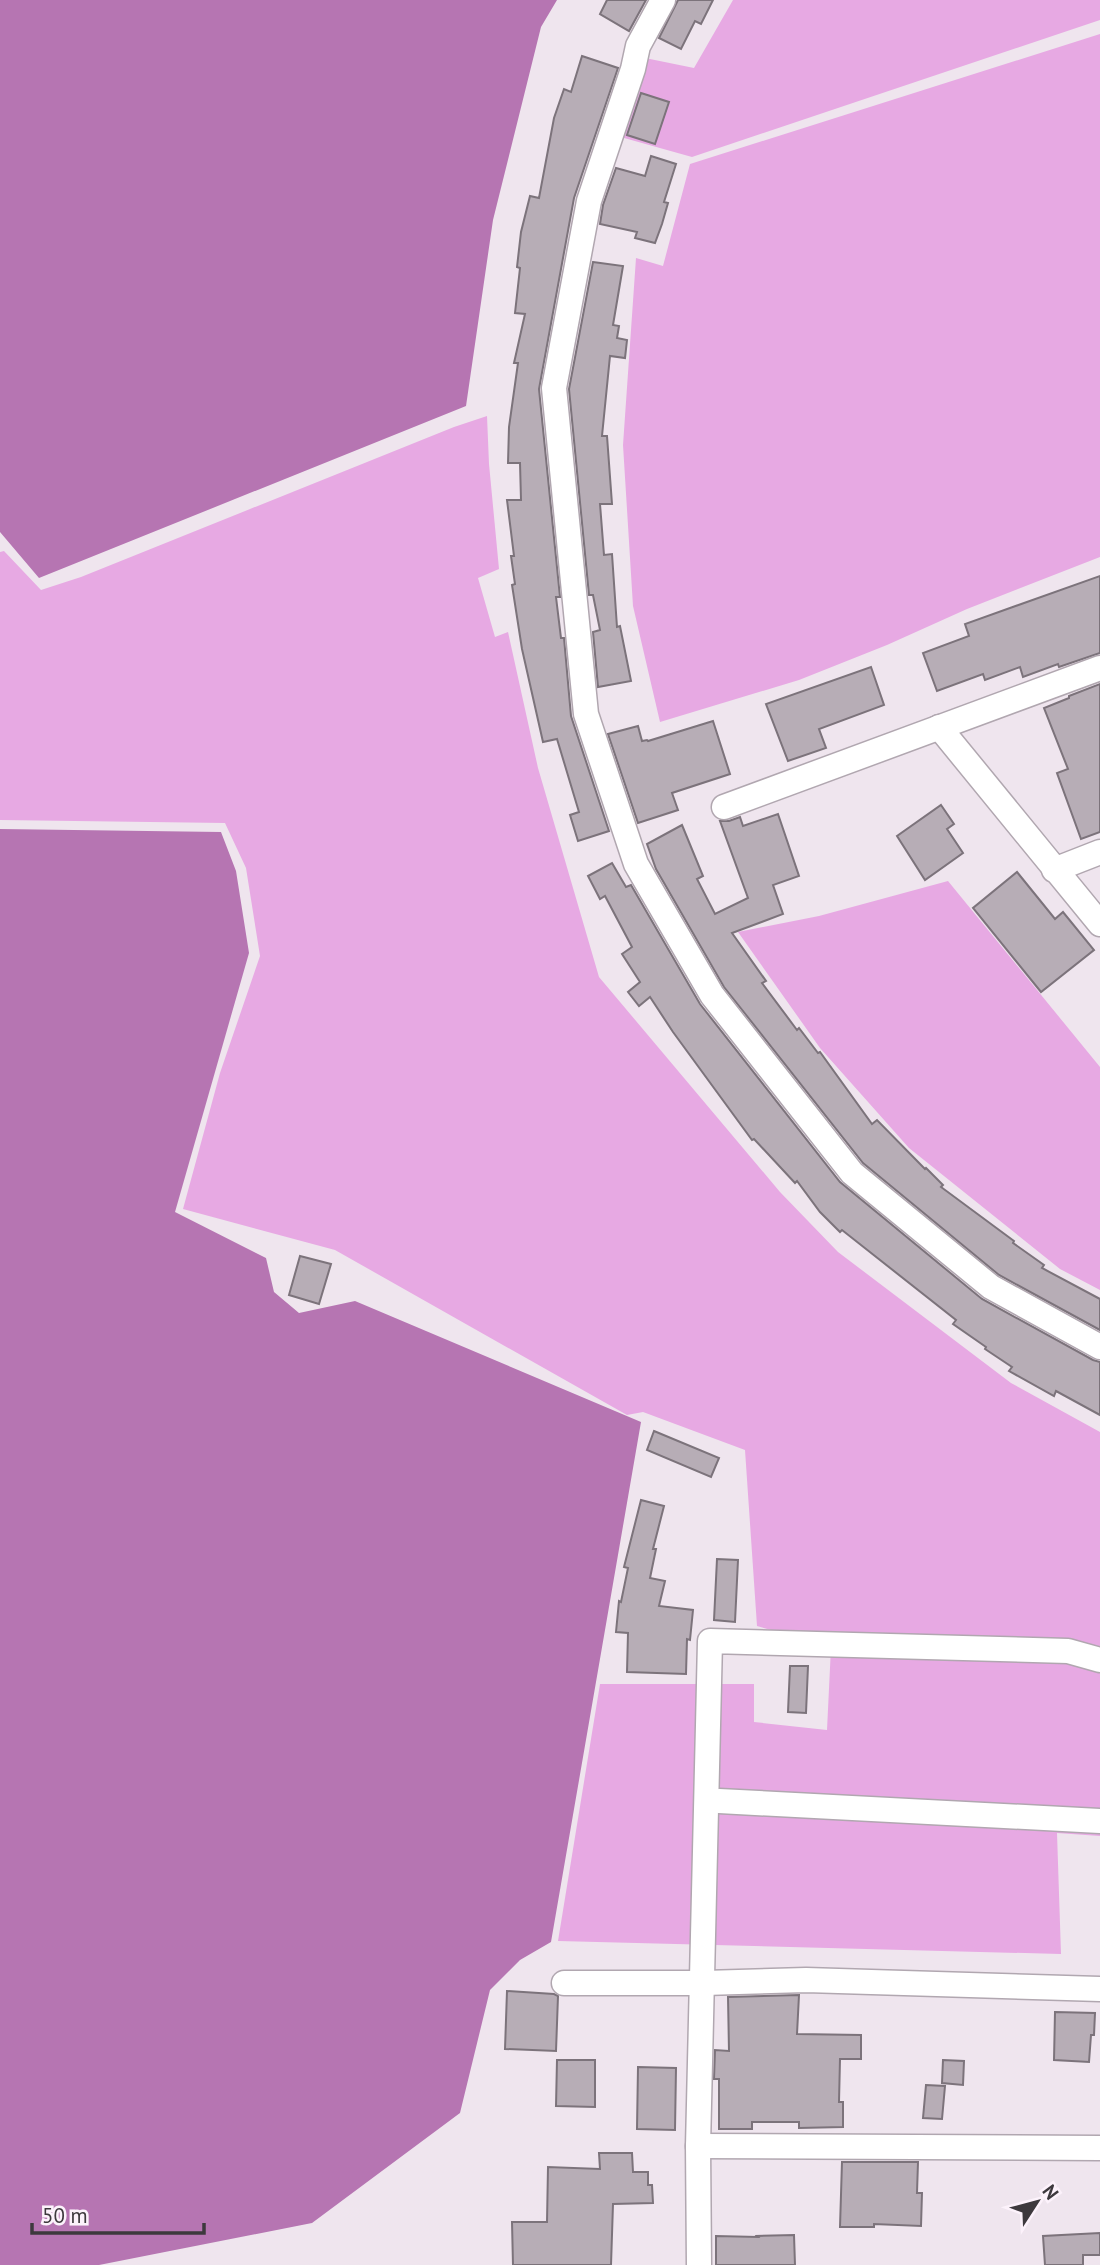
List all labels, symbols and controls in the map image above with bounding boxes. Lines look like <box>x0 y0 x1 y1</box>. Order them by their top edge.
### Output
north arrow <box>1002 2167 1072 2237</box>
text: N <box>1037 2180 1064 2204</box>
scale bar <box>32 2192 203 2236</box>
text: 50 m <box>42 2202 88 2229</box>

